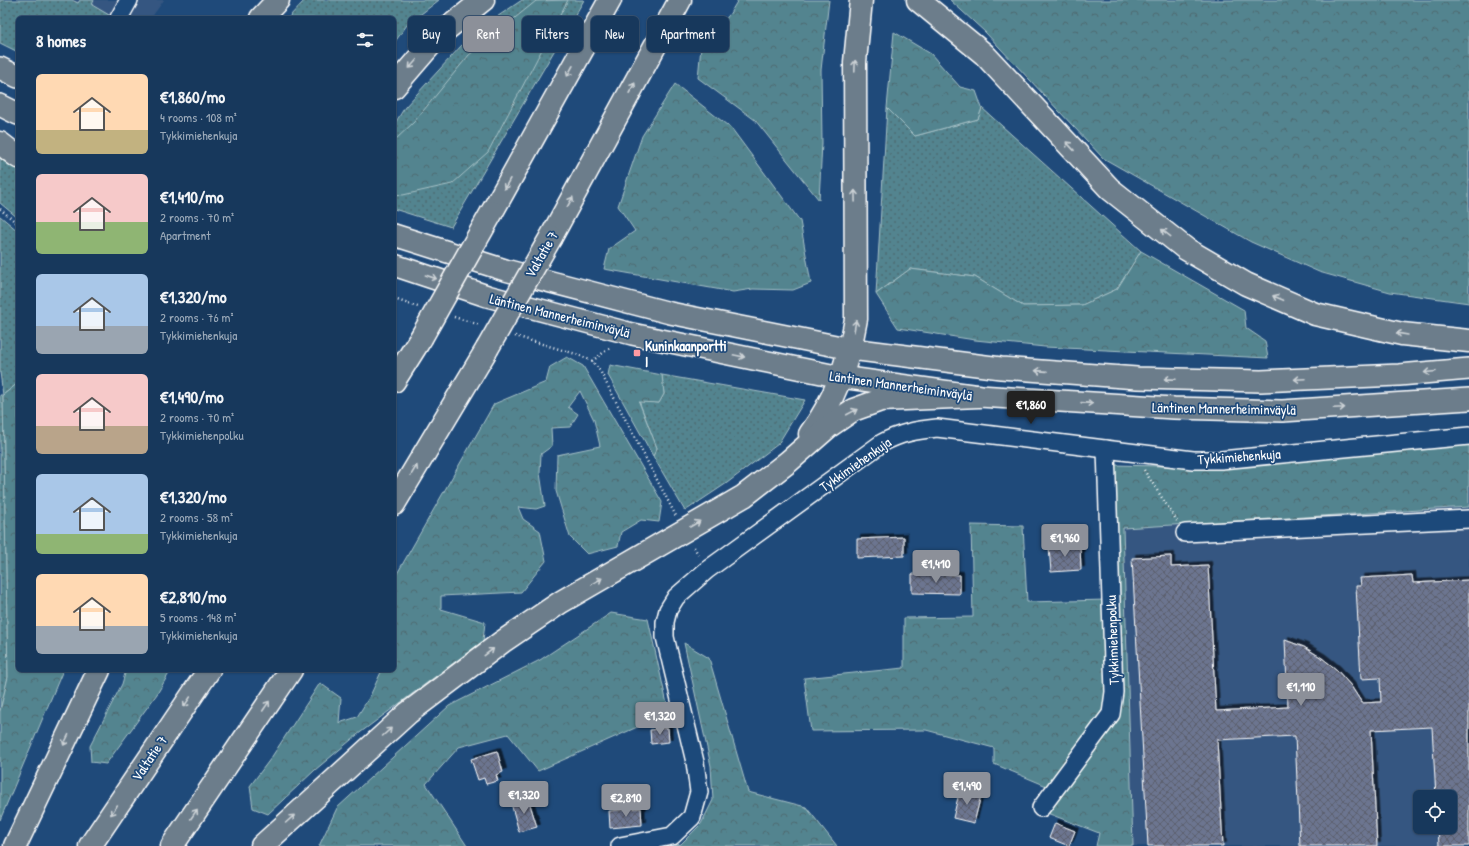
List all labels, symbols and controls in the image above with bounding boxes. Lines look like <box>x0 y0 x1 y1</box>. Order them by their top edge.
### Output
chip: Buy <box>408 16 455 52</box>
chip: Rent <box>463 16 514 52</box>
chip: Filters <box>522 16 583 52</box>
chip: New <box>591 16 639 52</box>
chip: Apartment <box>647 16 729 52</box>
text: 8 homes <box>36 29 86 52</box>
icon: filters <box>354 29 376 51</box>
one-way arrow <box>408 59 418 69</box>
one-way arrow <box>851 60 859 73</box>
one-way arrow <box>566 65 574 77</box>
one-way arrow <box>628 82 636 94</box>
text: €1,860/mo <box>160 85 225 108</box>
icon: home <box>68 90 116 138</box>
text: 4 rooms · 108 m² <box>160 108 237 126</box>
text: Tykkimiehenkuja <box>160 126 237 144</box>
one-way arrow <box>1065 141 1075 151</box>
one-way arrow <box>503 178 510 190</box>
text: €1,410/mo <box>160 185 224 208</box>
icon: home <box>68 190 116 238</box>
one-way arrow <box>851 190 859 203</box>
one-way arrow <box>566 196 574 208</box>
text: 2 rooms · 70 m² <box>160 208 234 226</box>
text: Apartment <box>160 226 211 244</box>
street label: Valtatie 7 <box>520 227 562 281</box>
one-way arrow <box>1160 229 1171 237</box>
one-way arrow <box>424 274 437 281</box>
text: €1,320/mo <box>160 285 227 308</box>
street label: Läntinen Mannerheiminväylä <box>488 288 632 343</box>
icon: home <box>68 290 116 338</box>
one-way arrow <box>1272 293 1284 301</box>
text: 2 rooms · 76 m² <box>160 308 233 326</box>
one-way arrow <box>851 320 859 333</box>
text: Tykkimiehenkuja <box>160 326 237 344</box>
one-way arrow <box>1396 329 1409 337</box>
place label: Kuninkaanportti I <box>645 336 727 371</box>
marker: Kuninkaanportti I <box>632 348 642 358</box>
one-way arrow <box>732 352 745 360</box>
street label: Läntinen Mannerheiminväylä <box>828 366 974 405</box>
one-way arrow <box>1035 367 1048 374</box>
one-way arrow <box>1424 369 1437 376</box>
one-way arrow <box>1164 375 1177 382</box>
one-way arrow <box>1294 376 1307 383</box>
text: €1,490/mo <box>160 385 224 408</box>
icon: home <box>68 390 116 438</box>
pin: €1,860 <box>998 391 1064 425</box>
text: €1,860 <box>1016 395 1046 413</box>
street label: Läntinen Mannerheiminväylä <box>1152 397 1296 420</box>
one-way arrow <box>1081 400 1094 407</box>
one-way arrow <box>1332 405 1345 412</box>
one-way arrow <box>845 407 857 415</box>
text: 2 rooms · 70 m² <box>160 408 234 426</box>
text: Tykkimiehenpolku <box>160 426 244 444</box>
street label: Tykkimiehenkuja <box>815 432 896 497</box>
street label: Tykkimiehenkuja <box>1197 444 1282 469</box>
one-way arrow <box>410 465 418 476</box>
text: €1,320/mo <box>160 485 227 508</box>
icon: home <box>68 490 116 538</box>
text: 2 rooms · 58 m² <box>160 508 233 526</box>
one-way arrow <box>689 520 701 528</box>
pin: €1,960 <box>1032 524 1098 558</box>
text: Tykkimiehenkuja <box>160 526 237 544</box>
text: €1,960 <box>1050 528 1080 546</box>
pin: €1,410 <box>903 550 969 584</box>
text: €1,410 <box>921 554 951 572</box>
one-way arrow <box>591 576 603 584</box>
text: €2,810/mo <box>160 585 226 608</box>
icon: home <box>68 590 116 638</box>
street label: Tykkimiehenpolku <box>1101 594 1124 685</box>
text: 5 rooms · 148 m² <box>160 608 236 626</box>
text: Tykkimiehenkuja <box>160 626 237 644</box>
one-way arrow <box>483 648 494 656</box>
pin: €1,110 <box>1268 673 1334 707</box>
text: €1,110 <box>1287 677 1315 695</box>
one-way arrow <box>183 697 191 708</box>
one-way arrow <box>263 700 271 712</box>
pin: €1,320 <box>627 702 693 736</box>
text: €1,320 <box>644 706 676 724</box>
one-way arrow <box>381 728 392 737</box>
street label: Valtatie 7 <box>127 731 171 784</box>
one-way arrow <box>62 734 69 746</box>
pin: €1,490 <box>934 772 1000 806</box>
text: €1,490 <box>952 776 982 794</box>
pin: €1,320 <box>491 781 557 815</box>
pin: €2,810 <box>593 784 659 818</box>
text: €1,320 <box>508 785 540 803</box>
text: €2,810 <box>610 788 642 806</box>
map controls <box>1413 790 1457 834</box>
button: locate <box>1413 790 1457 834</box>
one-way arrow <box>110 804 118 815</box>
one-way arrow <box>190 808 198 819</box>
one-way arrow <box>285 815 295 824</box>

